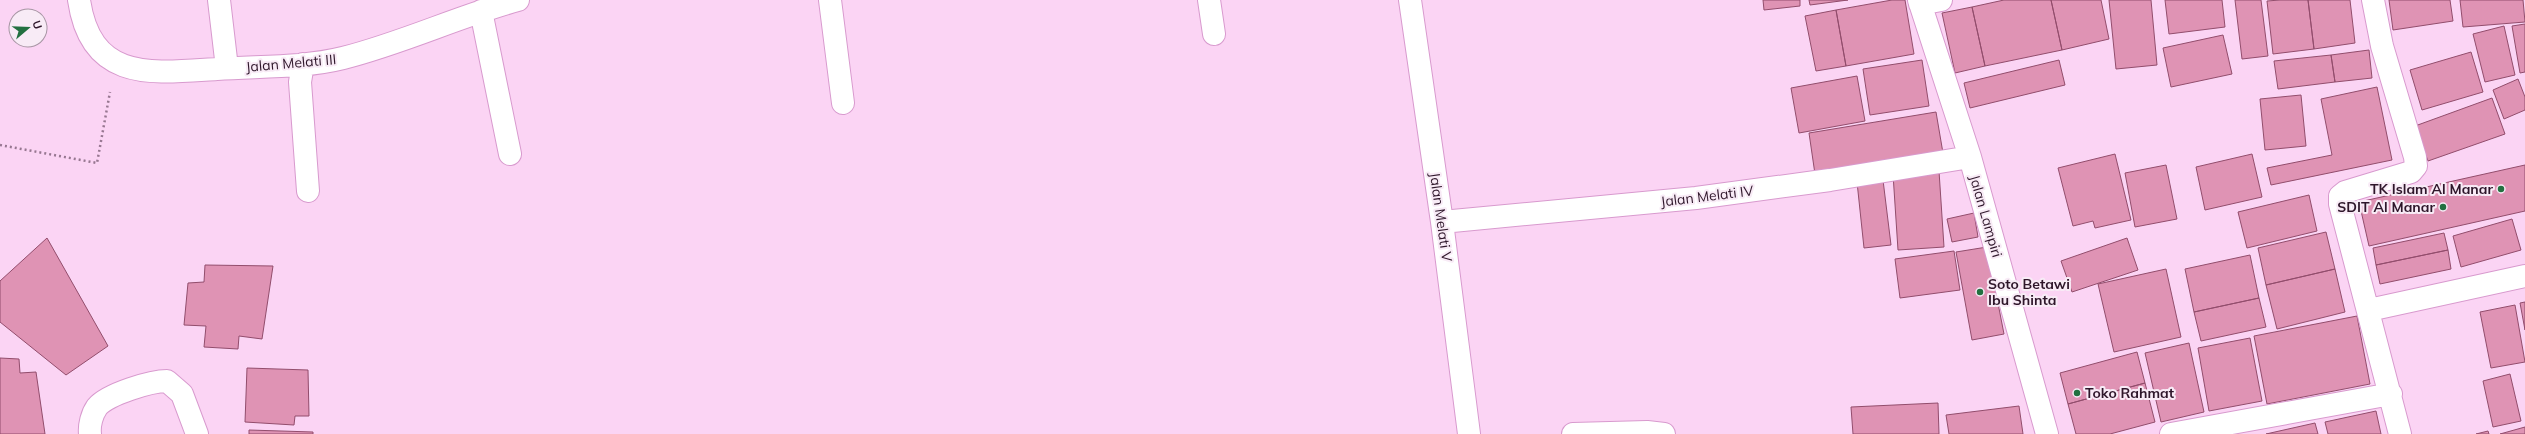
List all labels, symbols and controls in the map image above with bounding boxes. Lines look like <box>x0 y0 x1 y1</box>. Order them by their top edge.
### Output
north arrow <box>8 8 48 48</box>
text: U <box>30 19 45 31</box>
street label: Jalan Melati III <box>245 50 337 76</box>
street label: Jalan Melati V <box>1426 171 1456 263</box>
street label: Jalan Lampiri <box>1966 173 2006 259</box>
place label: TK Islam Al Manar <box>2370 180 2493 198</box>
street label: Jalan Melati IV <box>1660 181 1755 211</box>
marker: TK Islam Al Manar <box>2496 184 2506 194</box>
place label: SDIT Al Manar <box>2337 198 2435 216</box>
marker: SDIT Al Manar <box>2438 202 2448 212</box>
place label: Soto Betawi Ibu Shinta <box>1988 275 2070 309</box>
marker: Soto Betawi Ibu Shinta <box>1975 287 1985 297</box>
place label: Toko Rahmat <box>2085 384 2175 402</box>
marker: Toko Rahmat <box>2072 388 2082 398</box>

